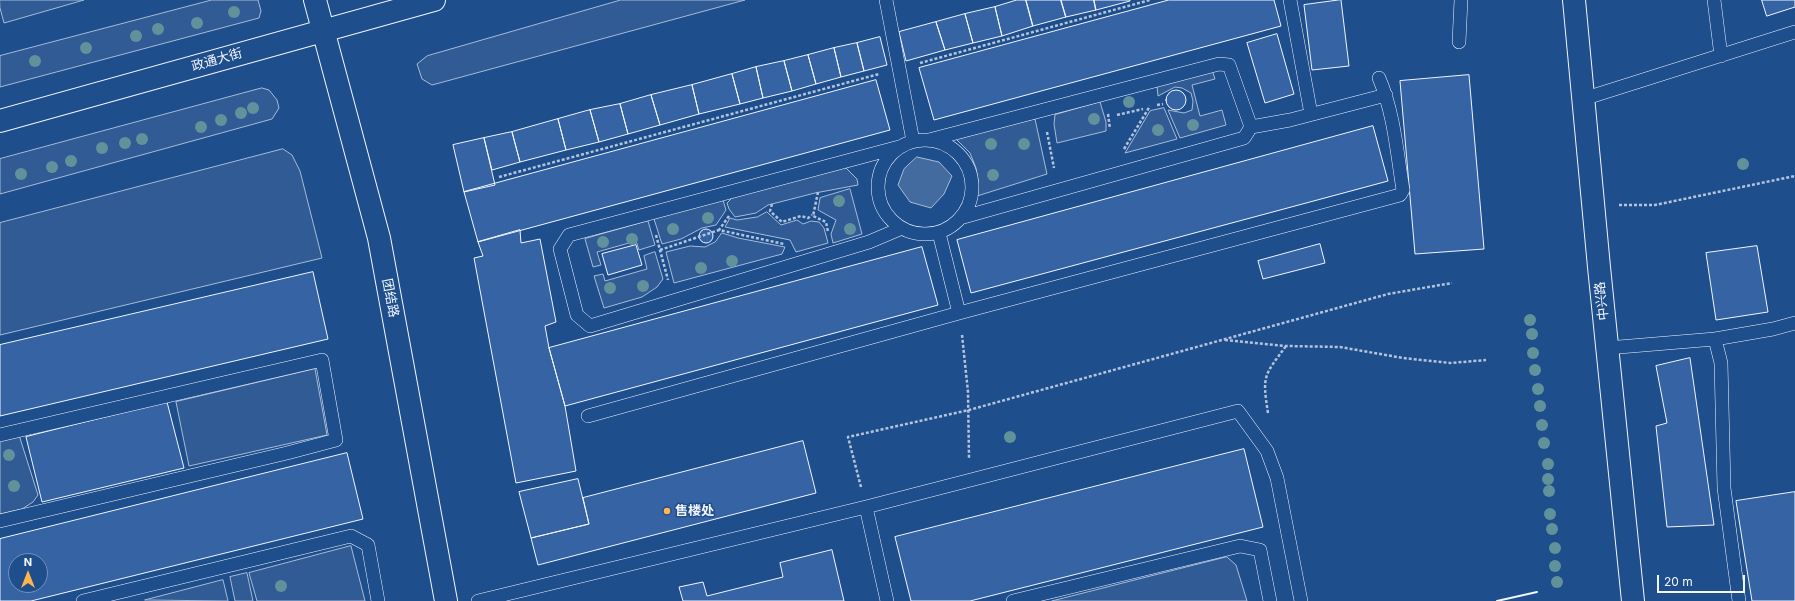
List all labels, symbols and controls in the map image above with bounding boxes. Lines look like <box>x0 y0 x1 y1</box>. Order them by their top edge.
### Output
street label: 政通大街 <box>190 45 244 75</box>
street label: 团结路 <box>379 277 401 319</box>
street label: 中兴路 <box>1592 281 1612 321</box>
place label: 售楼处 <box>675 503 714 519</box>
marker: 售楼处 <box>662 506 672 516</box>
north arrow <box>8 553 48 593</box>
text: N <box>24 555 32 569</box>
scale bar <box>1659 567 1747 593</box>
text: 20 m <box>1664 574 1693 589</box>

